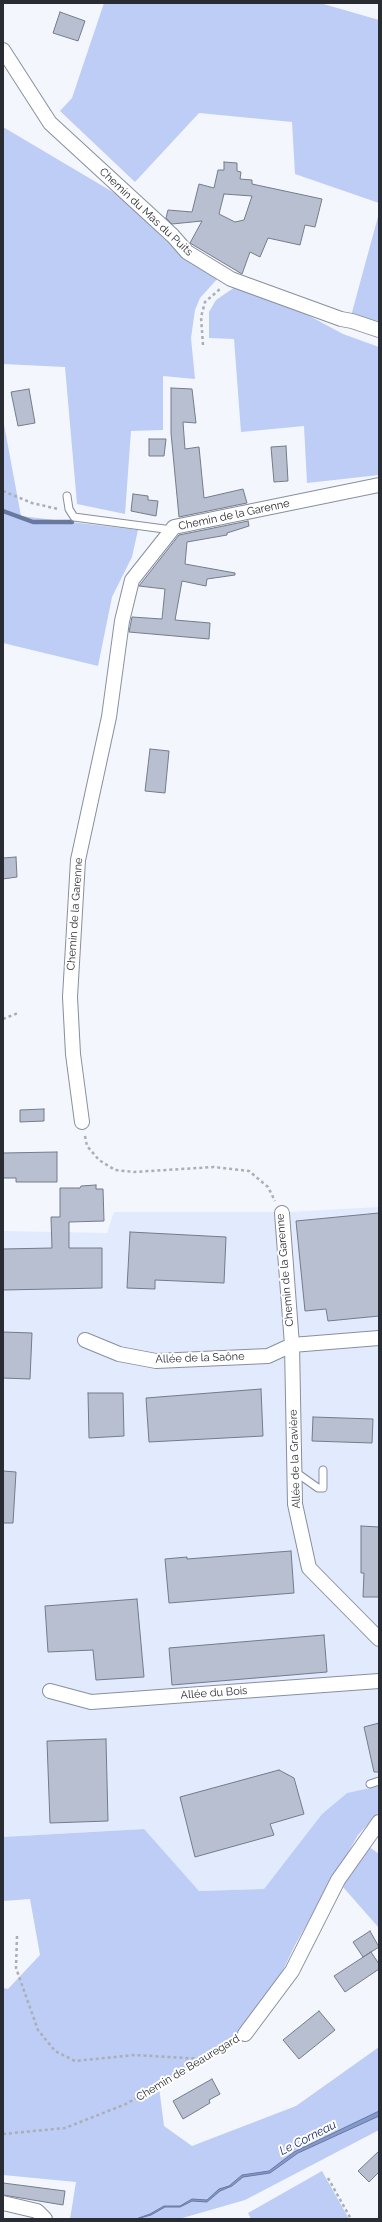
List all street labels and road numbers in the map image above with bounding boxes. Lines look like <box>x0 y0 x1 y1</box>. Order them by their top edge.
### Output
street label: Chemin du Mas du Puits <box>97 165 195 259</box>
street label: Chemin de la Garenne <box>177 497 291 533</box>
street label: Chemin de la Garenne <box>64 857 86 971</box>
street label: Chemin de la Garenne <box>273 1213 297 1327</box>
street label: Allée de la Saône <box>155 1350 245 1366</box>
street label: Allée de la Gravière <box>287 1409 303 1509</box>
street label: Allée du Bois <box>180 1684 248 1702</box>
street label: Chemin de Beauregard <box>134 2032 242 2104</box>

